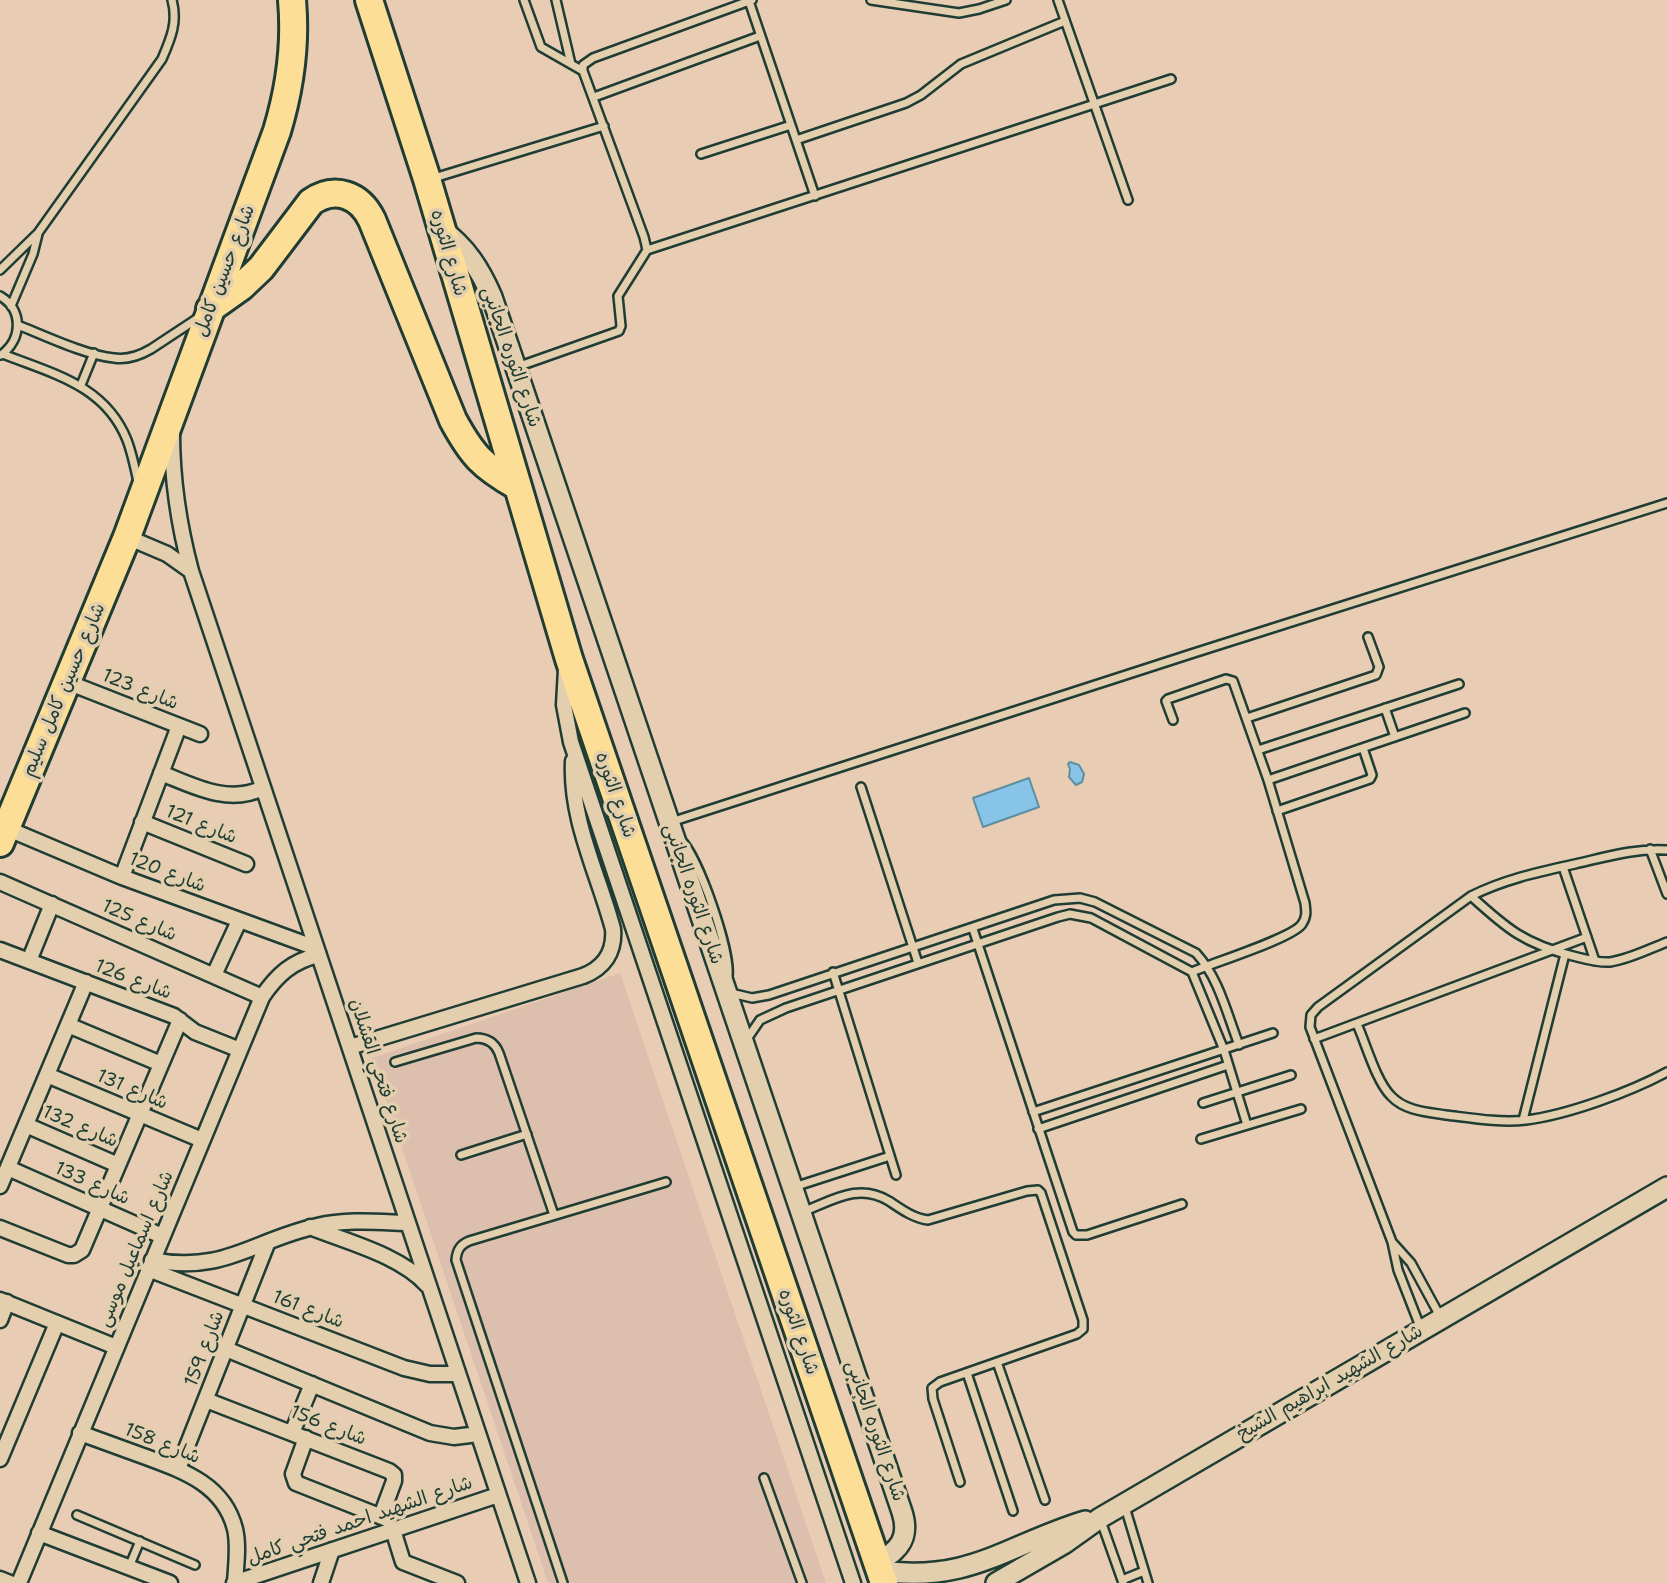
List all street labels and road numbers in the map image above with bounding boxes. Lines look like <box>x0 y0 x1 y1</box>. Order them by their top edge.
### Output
street label: شارع حسين كامل <box>189 202 261 340</box>
street label: شارع الثوره <box>425 207 471 299</box>
street label: شارع الثوره الجانبى <box>476 283 546 431</box>
street label: شارع حسين كامل سليم <box>17 600 111 780</box>
street label: شارع 123 <box>99 664 181 716</box>
street label: شارع الثوره <box>590 749 640 841</box>
street label: شارع 121 <box>162 800 240 850</box>
street label: شارع الثوره الجانبى <box>658 820 728 968</box>
street label: شارع 120 <box>125 848 209 898</box>
street label: شارع 125 <box>98 895 180 947</box>
street label: شارع 126 <box>91 955 175 1005</box>
street label: شارع فتحي القشلان <box>344 996 412 1146</box>
street label: شارع 131 <box>93 1065 171 1115</box>
street label: شارع 132 <box>39 1101 121 1153</box>
street label: شارع 133 <box>51 1157 133 1211</box>
street label: شارع اسماعيل موسى <box>93 1167 179 1331</box>
street label: شارع 161 <box>269 1286 347 1334</box>
street label: شارع الثوره <box>773 1286 823 1378</box>
street label: شارع 159 <box>180 1308 230 1390</box>
street label: شارع الشهيد ابراهيم الشيخ <box>1233 1320 1427 1446</box>
street label: شارع الثوره الجانبى <box>840 1357 910 1505</box>
street label: شارع 156 <box>287 1401 369 1451</box>
street label: شارع 158 <box>121 1418 203 1470</box>
street label: شارع الشهيد احمد فتحي كامل <box>244 1472 476 1570</box>

